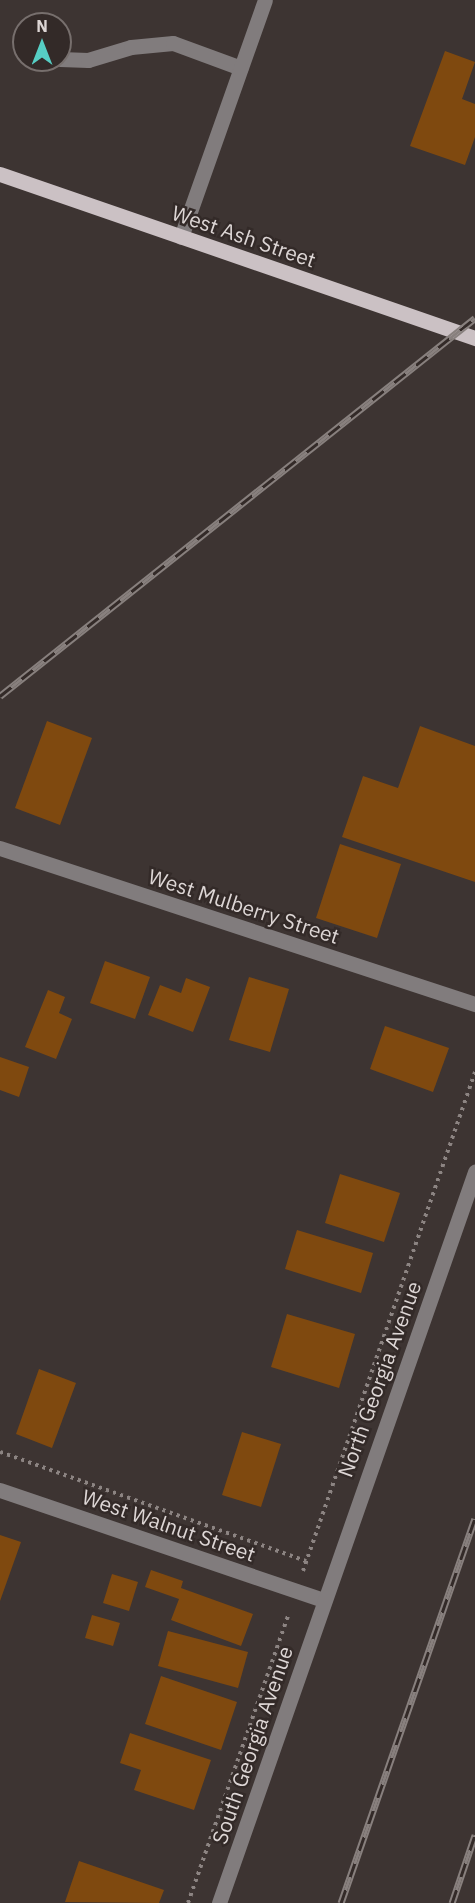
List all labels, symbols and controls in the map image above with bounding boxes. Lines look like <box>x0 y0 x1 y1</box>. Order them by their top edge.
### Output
north arrow <box>12 12 72 72</box>
text: N <box>36 16 48 36</box>
street label: West Ash Street <box>169 200 319 272</box>
street label: West Mulberry Street <box>145 863 343 949</box>
street label: North Georgia Avenue <box>332 1278 426 1480</box>
street label: West Walnut Street <box>79 1484 259 1566</box>
street label: South Georgia Avenue <box>206 1643 298 1847</box>

